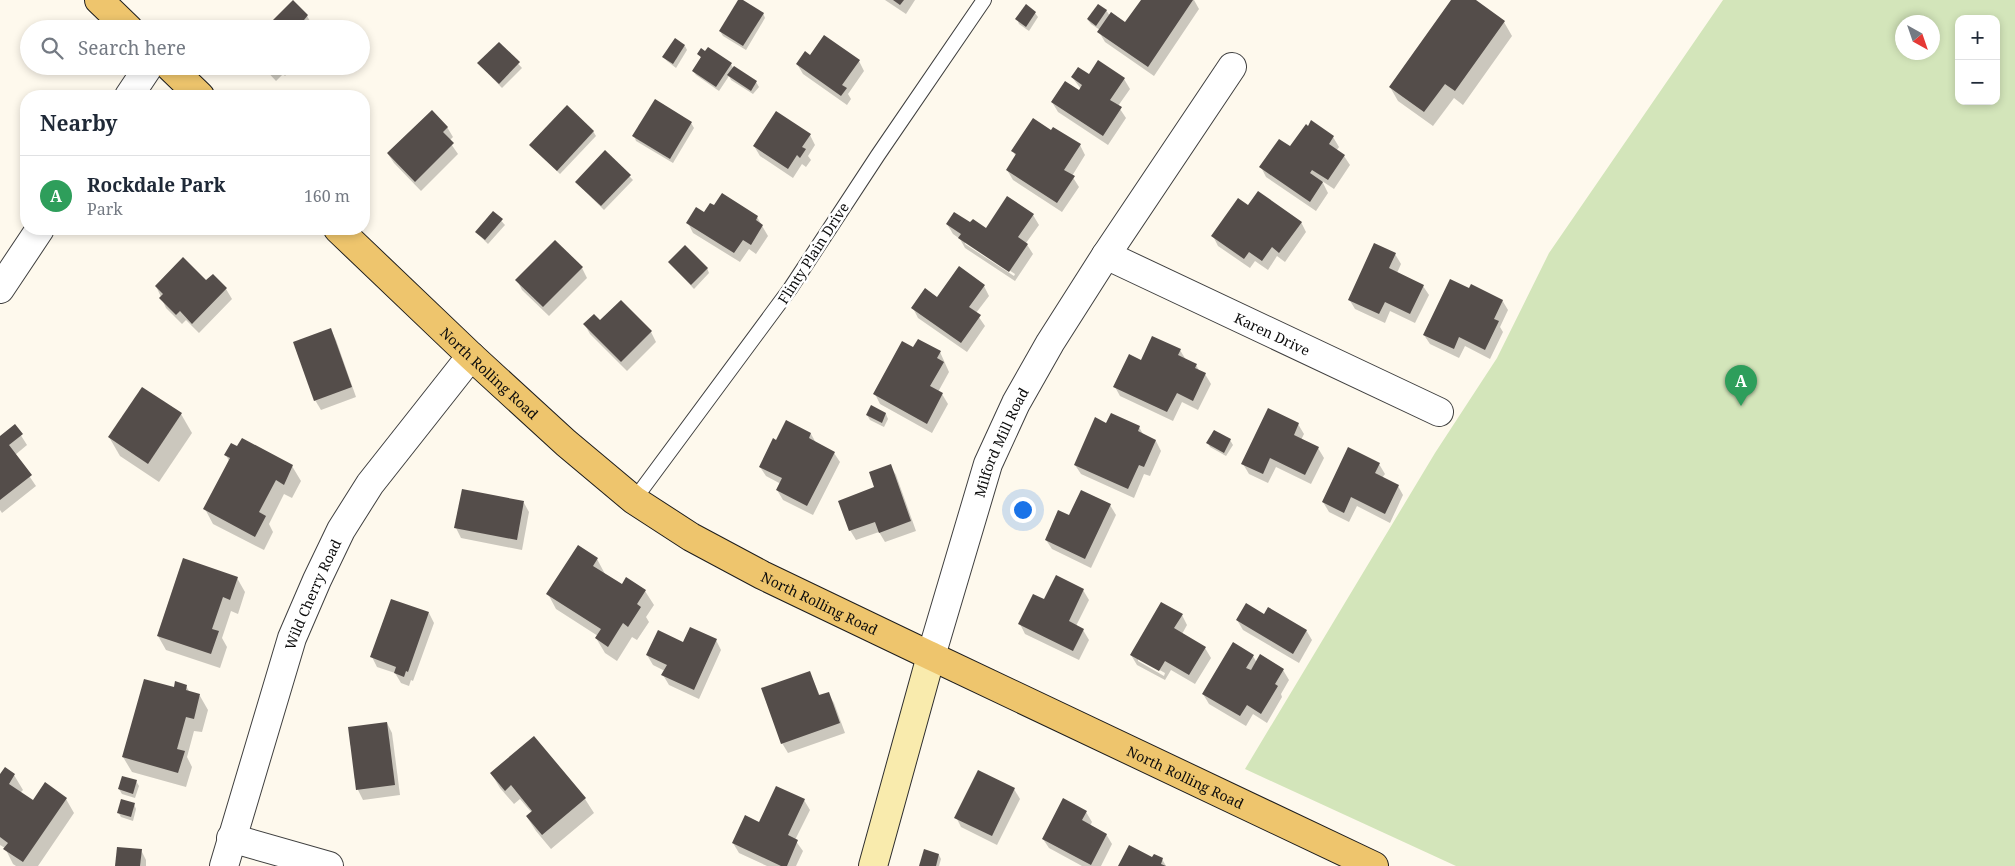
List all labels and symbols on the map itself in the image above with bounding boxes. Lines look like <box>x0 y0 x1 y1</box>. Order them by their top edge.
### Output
north arrow <box>1895 15 1940 60</box>
street label: Flinty Plain Drive <box>773 199 853 307</box>
street label: Karen Drive <box>1232 308 1313 359</box>
street label: North Rolling Road <box>437 323 543 423</box>
pin: A <box>1725 365 1757 406</box>
street label: Milford Mill Road <box>969 384 1033 499</box>
your location <box>1010 497 1036 523</box>
street label: Wild Cherry Road <box>280 535 345 652</box>
street label: North Rolling Road <box>758 567 882 639</box>
street label: North Rolling Road <box>1124 741 1247 813</box>

